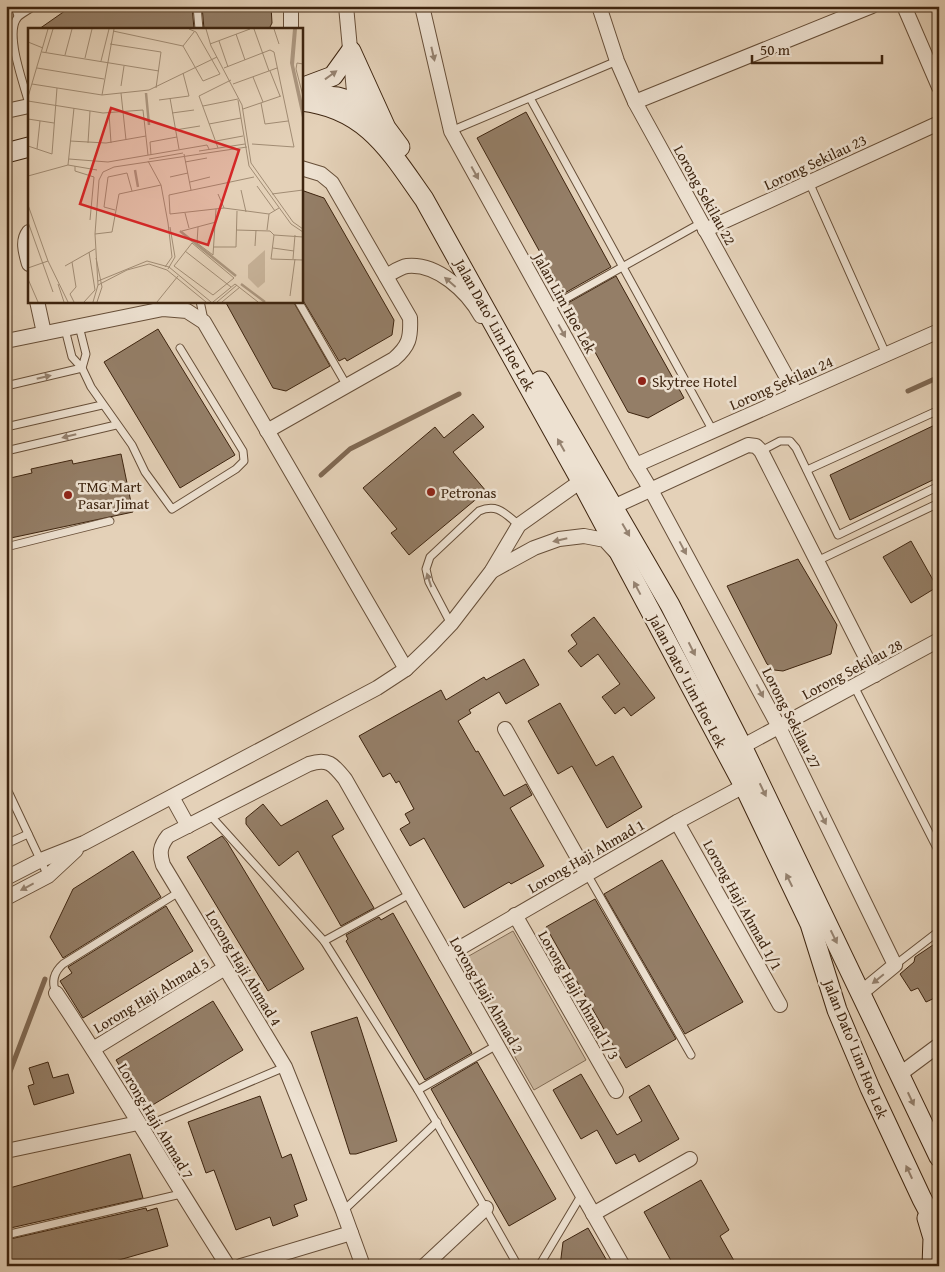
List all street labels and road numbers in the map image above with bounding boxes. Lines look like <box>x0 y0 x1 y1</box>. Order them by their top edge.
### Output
street label: Lorong Sekilau 23 <box>760 129 870 195</box>
street label: Lorong Sekilau 22 <box>669 141 741 249</box>
street label: Jalan Lim Hoe Lek <box>528 247 601 357</box>
street label: Jalan Dato' Lim Hoe Lek <box>449 253 540 395</box>
street label: Lorong Sekilau 24 <box>726 351 836 415</box>
street label: Jalan Dato' Lim Hoe Lek <box>643 609 732 752</box>
street label: Lorong Sekilau 28 <box>798 634 906 704</box>
street label: Lorong Sekilau 27 <box>757 664 827 772</box>
street label: Lorong Haji Ahmad 1 <box>524 814 648 898</box>
street label: Lorong Haji Ahmad 1/1 <box>698 836 788 974</box>
street label: Lorong Haji Ahmad 4 <box>201 906 287 1030</box>
street label: Lorong Haji Ahmad 1/3 <box>533 927 625 1063</box>
street label: Lorong Haji Ahmad 2 <box>445 933 529 1057</box>
street label: Lorong Haji Ahmad 5 <box>89 952 213 1038</box>
street label: Jalan Dato' Lim Hoe Lek <box>818 975 894 1122</box>
street label: Lorong Haji Ahmad 7 <box>113 1059 199 1183</box>

